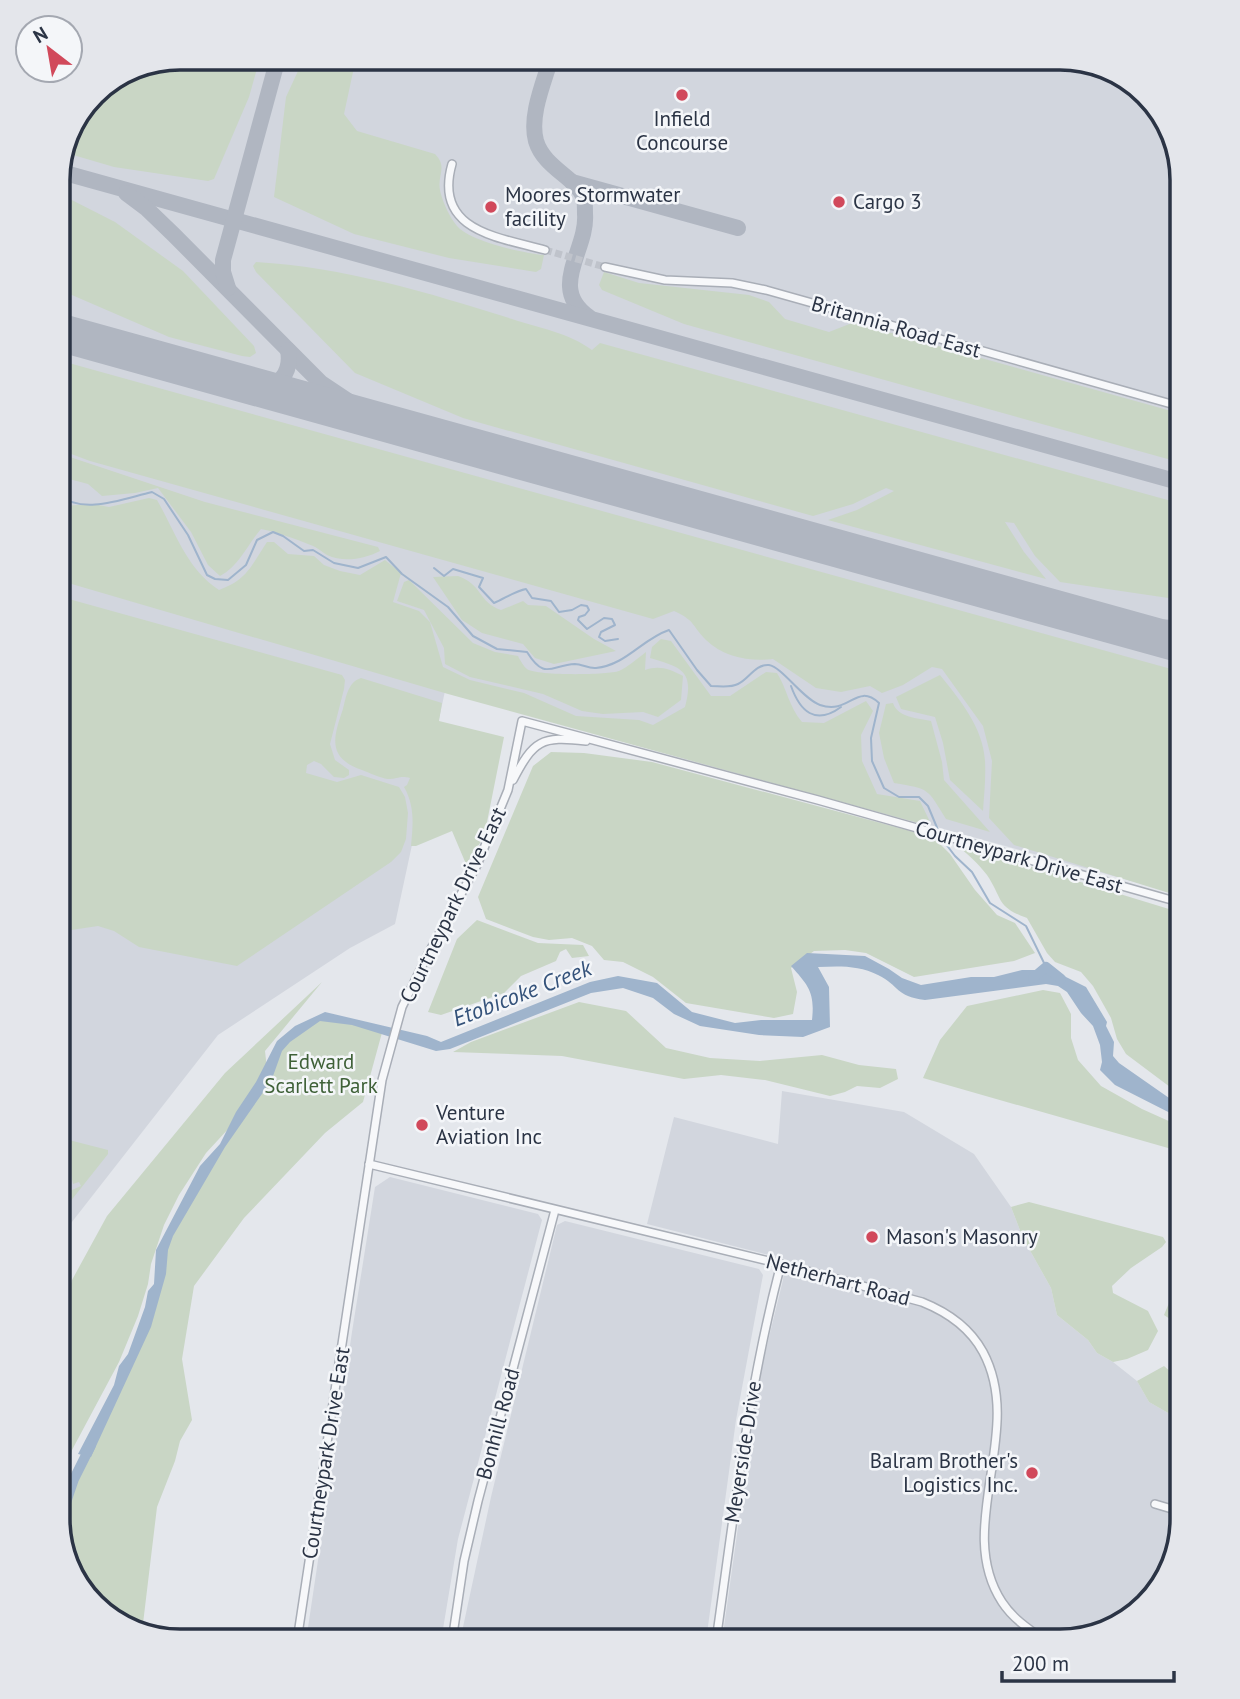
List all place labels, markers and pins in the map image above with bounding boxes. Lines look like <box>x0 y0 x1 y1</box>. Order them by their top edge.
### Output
marker: Infield Concourse <box>674 87 690 103</box>
place label: Infield Concourse <box>636 105 728 156</box>
place label: Moores Stormwater facility <box>505 181 680 232</box>
place label: Cargo 3 <box>853 188 922 215</box>
marker: Cargo 3 <box>831 194 847 210</box>
marker: Moores Stormwater facility <box>483 199 499 215</box>
place label: Venture Aviation Inc <box>435 1099 542 1150</box>
marker: Venture Aviation Inc <box>414 1117 430 1133</box>
place label: Mason's Masonry <box>886 1223 1038 1250</box>
marker: Mason's Masonry <box>864 1229 880 1245</box>
place label: Balram Brother's Logistics Inc. <box>870 1447 1018 1498</box>
marker: Balram Brother's Logistics Inc. <box>1024 1465 1040 1481</box>

